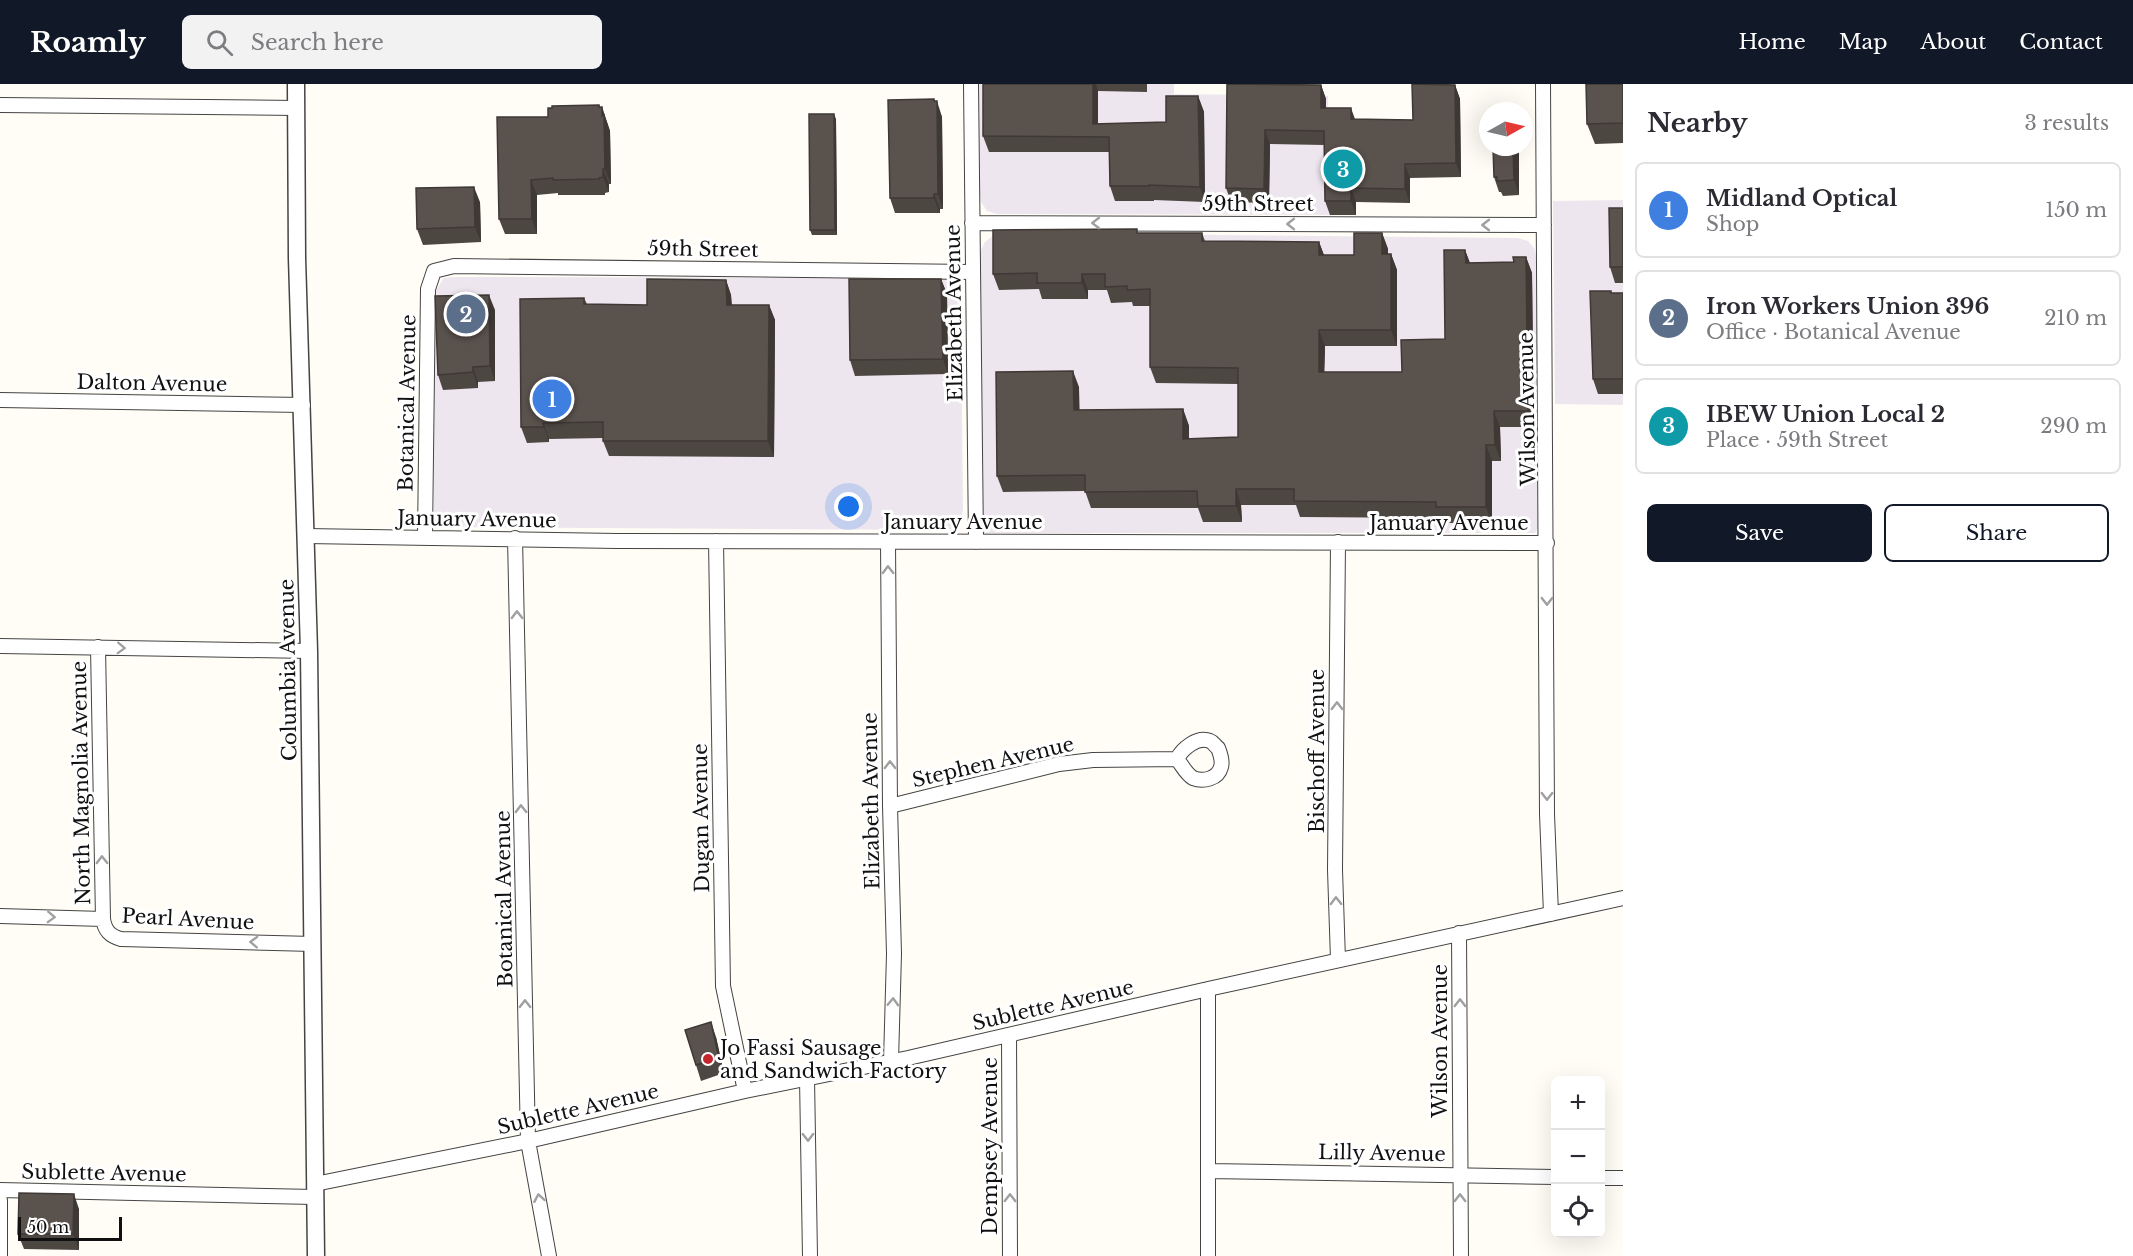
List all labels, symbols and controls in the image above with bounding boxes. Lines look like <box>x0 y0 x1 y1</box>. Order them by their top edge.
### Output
search box <box>182 15 602 69</box>
text: Roamly <box>30 25 146 60</box>
icon: search <box>203 26 236 59</box>
text: Search here <box>251 29 384 56</box>
text: Home <box>1739 29 1806 55</box>
text: Map <box>1839 29 1887 55</box>
text: About <box>1920 29 1986 55</box>
text: Contact <box>2019 29 2103 55</box>
north arrow <box>1479 102 1533 156</box>
text: Nearby <box>1647 107 1748 139</box>
text: 3 results <box>2025 111 2109 135</box>
pin: 3 <box>1324 146 1362 191</box>
text: Midland Optical <box>1706 185 1897 212</box>
street label: 59th Street <box>1202 192 1314 216</box>
text: 1 <box>1664 198 1673 222</box>
text: 150 m <box>2045 198 2107 222</box>
text: Shop <box>1706 212 1759 236</box>
one-way arrow <box>1091 217 1100 229</box>
one-way arrow <box>1286 218 1295 230</box>
one-way arrow <box>1481 219 1490 231</box>
street label: Elizabeth Avenue <box>940 224 968 402</box>
street label: 59th Street <box>647 236 759 262</box>
pin: 2 <box>446 292 486 336</box>
text: Iron Workers Union 396 <box>1706 293 1989 320</box>
text: 2 <box>1662 306 1675 330</box>
text: 210 m <box>2044 306 2107 330</box>
street label: Botanical Avenue <box>393 314 421 492</box>
text: Office · Botanical Avenue <box>1706 320 1961 344</box>
street label: Wilson Avenue <box>1514 332 1540 487</box>
street label: Dalton Avenue <box>76 370 228 396</box>
pin: 1 <box>532 376 572 422</box>
text: IBEW Union Local 2 <box>1706 401 1945 428</box>
text: 3 <box>1662 414 1675 438</box>
text: 290 m <box>2040 414 2107 438</box>
text: Place · 59th Street <box>1706 428 1888 452</box>
your location <box>834 492 863 521</box>
button: Save <box>1647 504 1872 562</box>
button: Share <box>1884 504 2109 562</box>
street label: January Avenue <box>394 506 557 532</box>
street label: January Avenue <box>880 510 1043 534</box>
street label: January Avenue <box>1366 511 1529 535</box>
one-way arrow <box>882 566 894 575</box>
street label: Columbia Avenue <box>274 579 302 761</box>
one-way arrow <box>1541 597 1553 606</box>
one-way arrow <box>510 610 523 619</box>
one-way arrow <box>117 641 126 654</box>
street label: North Magnolia Avenue <box>67 661 95 905</box>
street label: Bischoff Avenue <box>1305 669 1329 833</box>
one-way arrow <box>1331 702 1343 711</box>
street label: Elizabeth Avenue <box>857 712 885 890</box>
street label: Stephen Avenue <box>910 732 1076 792</box>
street label: Dugan Avenue <box>688 743 714 893</box>
one-way arrow <box>884 761 896 770</box>
one-way arrow <box>1541 792 1553 801</box>
one-way arrow <box>515 805 528 814</box>
street label: Botanical Avenue <box>490 810 518 988</box>
one-way arrow <box>96 856 108 865</box>
one-way arrow <box>1330 897 1342 906</box>
street label: Pearl Avenue <box>121 904 255 934</box>
one-way arrow <box>47 911 56 923</box>
one-way arrow <box>250 936 259 949</box>
street label: Wilson Avenue <box>1428 964 1452 1119</box>
street label: Sublette Avenue <box>970 975 1136 1035</box>
one-way arrow <box>886 998 899 1007</box>
one-way arrow <box>1453 998 1466 1007</box>
one-way arrow <box>519 1000 532 1009</box>
place label: Jo Fassi Sausage and Sandwich Factory <box>717 1036 947 1083</box>
marker: Jo Fassi Sausage and Sandwich Factory <box>701 1052 715 1066</box>
street label: Dempsey Avenue <box>978 1057 1002 1235</box>
map controls <box>1551 1076 1605 1238</box>
button: + <box>1551 1076 1605 1130</box>
street label: Sublette Avenue <box>495 1079 661 1139</box>
button: − <box>1551 1130 1605 1184</box>
one-way arrow <box>802 1132 814 1141</box>
street label: Lilly Avenue <box>1318 1140 1446 1166</box>
street label: Sublette Avenue <box>21 1160 187 1186</box>
button: locate <box>1551 1184 1605 1238</box>
one-way arrow <box>1004 1193 1016 1202</box>
one-way arrow <box>1454 1193 1466 1202</box>
one-way arrow <box>533 1194 546 1204</box>
scale bar <box>18 1214 122 1242</box>
text: 50 m <box>27 1217 69 1237</box>

